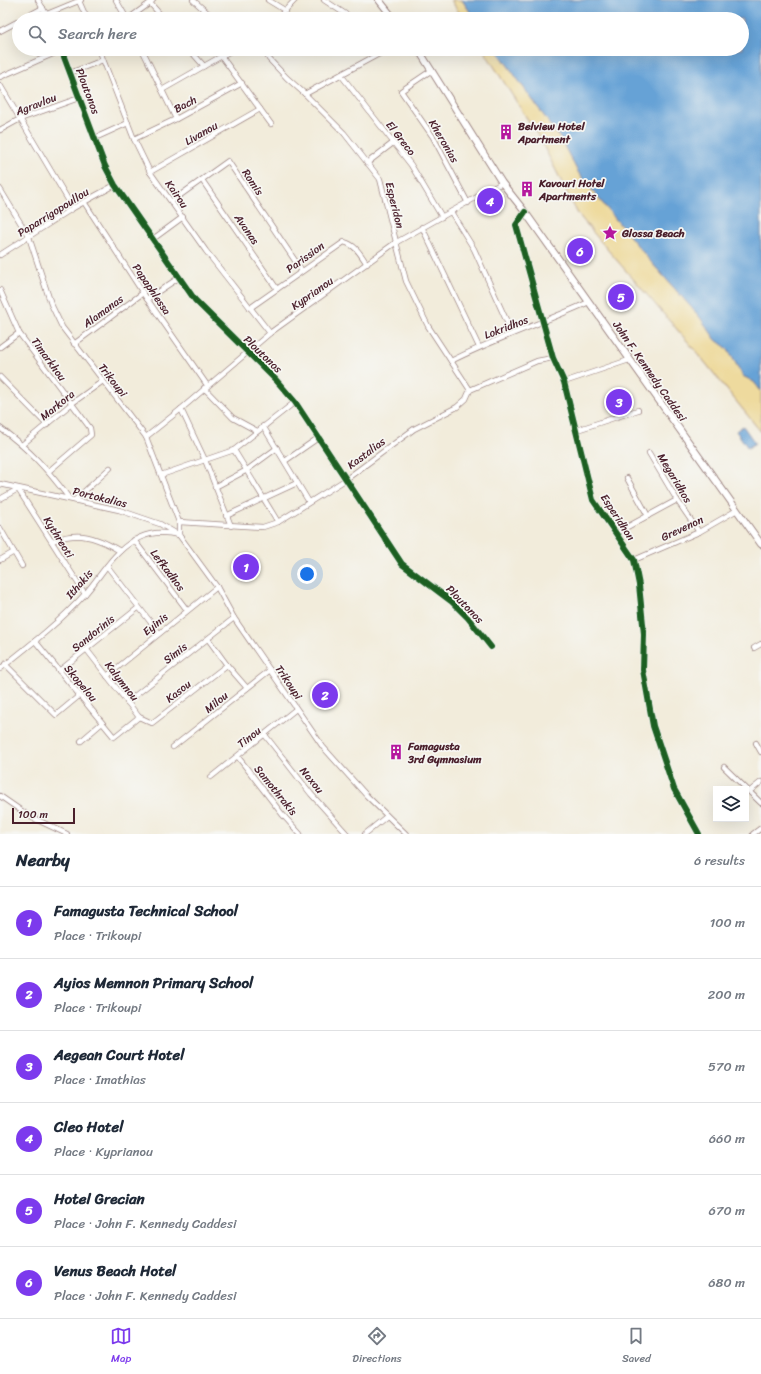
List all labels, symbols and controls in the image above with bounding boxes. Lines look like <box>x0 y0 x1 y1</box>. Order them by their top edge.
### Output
search box <box>12 12 749 56</box>
text: Search here <box>58 21 137 47</box>
icon: search <box>26 23 48 45</box>
street label: Ploutonos <box>70 65 105 118</box>
street label: Agravlou <box>12 88 60 121</box>
street label: Bach <box>170 90 200 118</box>
street label: Livanou <box>181 116 222 151</box>
street label: Kheronias <box>423 116 464 168</box>
street label: El Greco <box>381 117 421 160</box>
place label: Belview Hotel Apartment <box>517 117 585 149</box>
building icon: Belview Hotel Apartment <box>497 123 515 141</box>
street label: Romis <box>237 165 269 200</box>
place label: Kavouri Hotel Apartments <box>538 174 605 206</box>
street label: Kairou <box>160 176 193 213</box>
street label: Esperidon <box>380 180 409 230</box>
building icon: Kavouri Hotel Apartments <box>518 180 536 198</box>
street label: Paparrigopoullou <box>14 183 93 242</box>
pin: 4 <box>477 186 503 216</box>
street label: Avanas <box>229 209 264 249</box>
place icon: Glossa Beach <box>601 224 619 242</box>
place label: Glossa Beach <box>621 224 685 243</box>
pin: 6 <box>567 236 593 266</box>
street label: Parission <box>282 237 329 278</box>
street label: Papaphlessa <box>127 260 176 319</box>
street label: Kyprianou <box>287 272 338 315</box>
pin: 5 <box>608 282 634 312</box>
street label: Alamanas <box>78 290 128 333</box>
street label: Lokridhos <box>481 310 532 345</box>
street label: John F. Kennedy Caddesi <box>607 316 692 426</box>
street label: Ploutonos <box>239 331 287 379</box>
street label: Timarkhou <box>26 333 71 385</box>
street label: Trikoupi <box>93 359 133 402</box>
street label: Markora <box>36 385 79 426</box>
pin: 3 <box>606 387 632 417</box>
street label: Kastalias <box>343 432 390 474</box>
street label: Megaridhos <box>652 450 697 508</box>
street label: Portokalias <box>71 482 130 514</box>
street label: Esperidhon <box>595 490 640 545</box>
street label: Grevenon <box>658 510 707 547</box>
street label: Kythreoti <box>38 512 79 563</box>
street label: Lefkadhos <box>145 545 191 596</box>
pin: 1 <box>233 552 259 582</box>
street label: Ithakis <box>60 564 98 604</box>
your location <box>297 564 317 584</box>
street label: Ploutonos <box>441 580 489 629</box>
street label: Eyinis <box>138 608 173 641</box>
street label: Sandorinis <box>67 609 120 657</box>
street label: Simis <box>159 637 192 669</box>
street label: Kalymnou <box>100 657 144 706</box>
street label: Skopelou <box>59 660 102 706</box>
street label: Trikoupi <box>270 661 308 704</box>
street label: Kasou <box>161 675 196 708</box>
pin: 2 <box>312 680 338 710</box>
street label: Milou <box>200 687 233 718</box>
street label: Tinou <box>233 722 266 753</box>
place label: Famagusta 3rd Gymnasium <box>407 737 482 769</box>
building icon: Famagusta 3rd Gymnasium <box>387 743 405 761</box>
street label: Samothrakis <box>249 761 302 820</box>
street label: Naxou <box>295 763 329 798</box>
map controls <box>713 786 749 822</box>
button: layers <box>713 786 749 822</box>
text: 100 m <box>18 805 48 824</box>
scale bar <box>12 806 75 825</box>
text: Nearby <box>16 845 70 875</box>
text: 6 results <box>694 849 745 872</box>
text: Famagusta Technical School <box>54 898 238 924</box>
text: 1 <box>26 911 32 934</box>
text: 100 m <box>710 911 745 934</box>
text: Place · Trikoupi <box>54 924 141 947</box>
text: Ayios Memnon Primary School <box>54 970 253 996</box>
text: 2 <box>25 983 33 1006</box>
text: 200 m <box>708 983 745 1006</box>
text: Place · Trikoupi <box>54 996 141 1019</box>
text: Aegean Court Hotel <box>54 1042 185 1068</box>
text: 3 <box>25 1055 33 1078</box>
text: 570 m <box>708 1055 745 1078</box>
text: Place · Imathias <box>54 1068 146 1091</box>
text: Cleo Hotel <box>54 1114 123 1140</box>
text: 4 <box>25 1127 33 1150</box>
text: 660 m <box>709 1127 745 1150</box>
text: Place · Kyprianou <box>54 1140 153 1163</box>
text: Hotel Grecian <box>54 1186 145 1212</box>
text: 5 <box>25 1199 33 1222</box>
text: 670 m <box>709 1199 745 1222</box>
text: Place · John F. Kennedy Caddesi <box>54 1212 237 1235</box>
text: Venus Beach Hotel <box>54 1258 176 1284</box>
text: 6 <box>25 1271 33 1294</box>
text: 680 m <box>708 1271 745 1294</box>
text: Place · John F. Kennedy Caddesi <box>54 1284 237 1307</box>
tab: Map <box>110 1325 132 1368</box>
tab: Directions <box>352 1325 402 1368</box>
tab: Saved <box>622 1325 651 1368</box>

